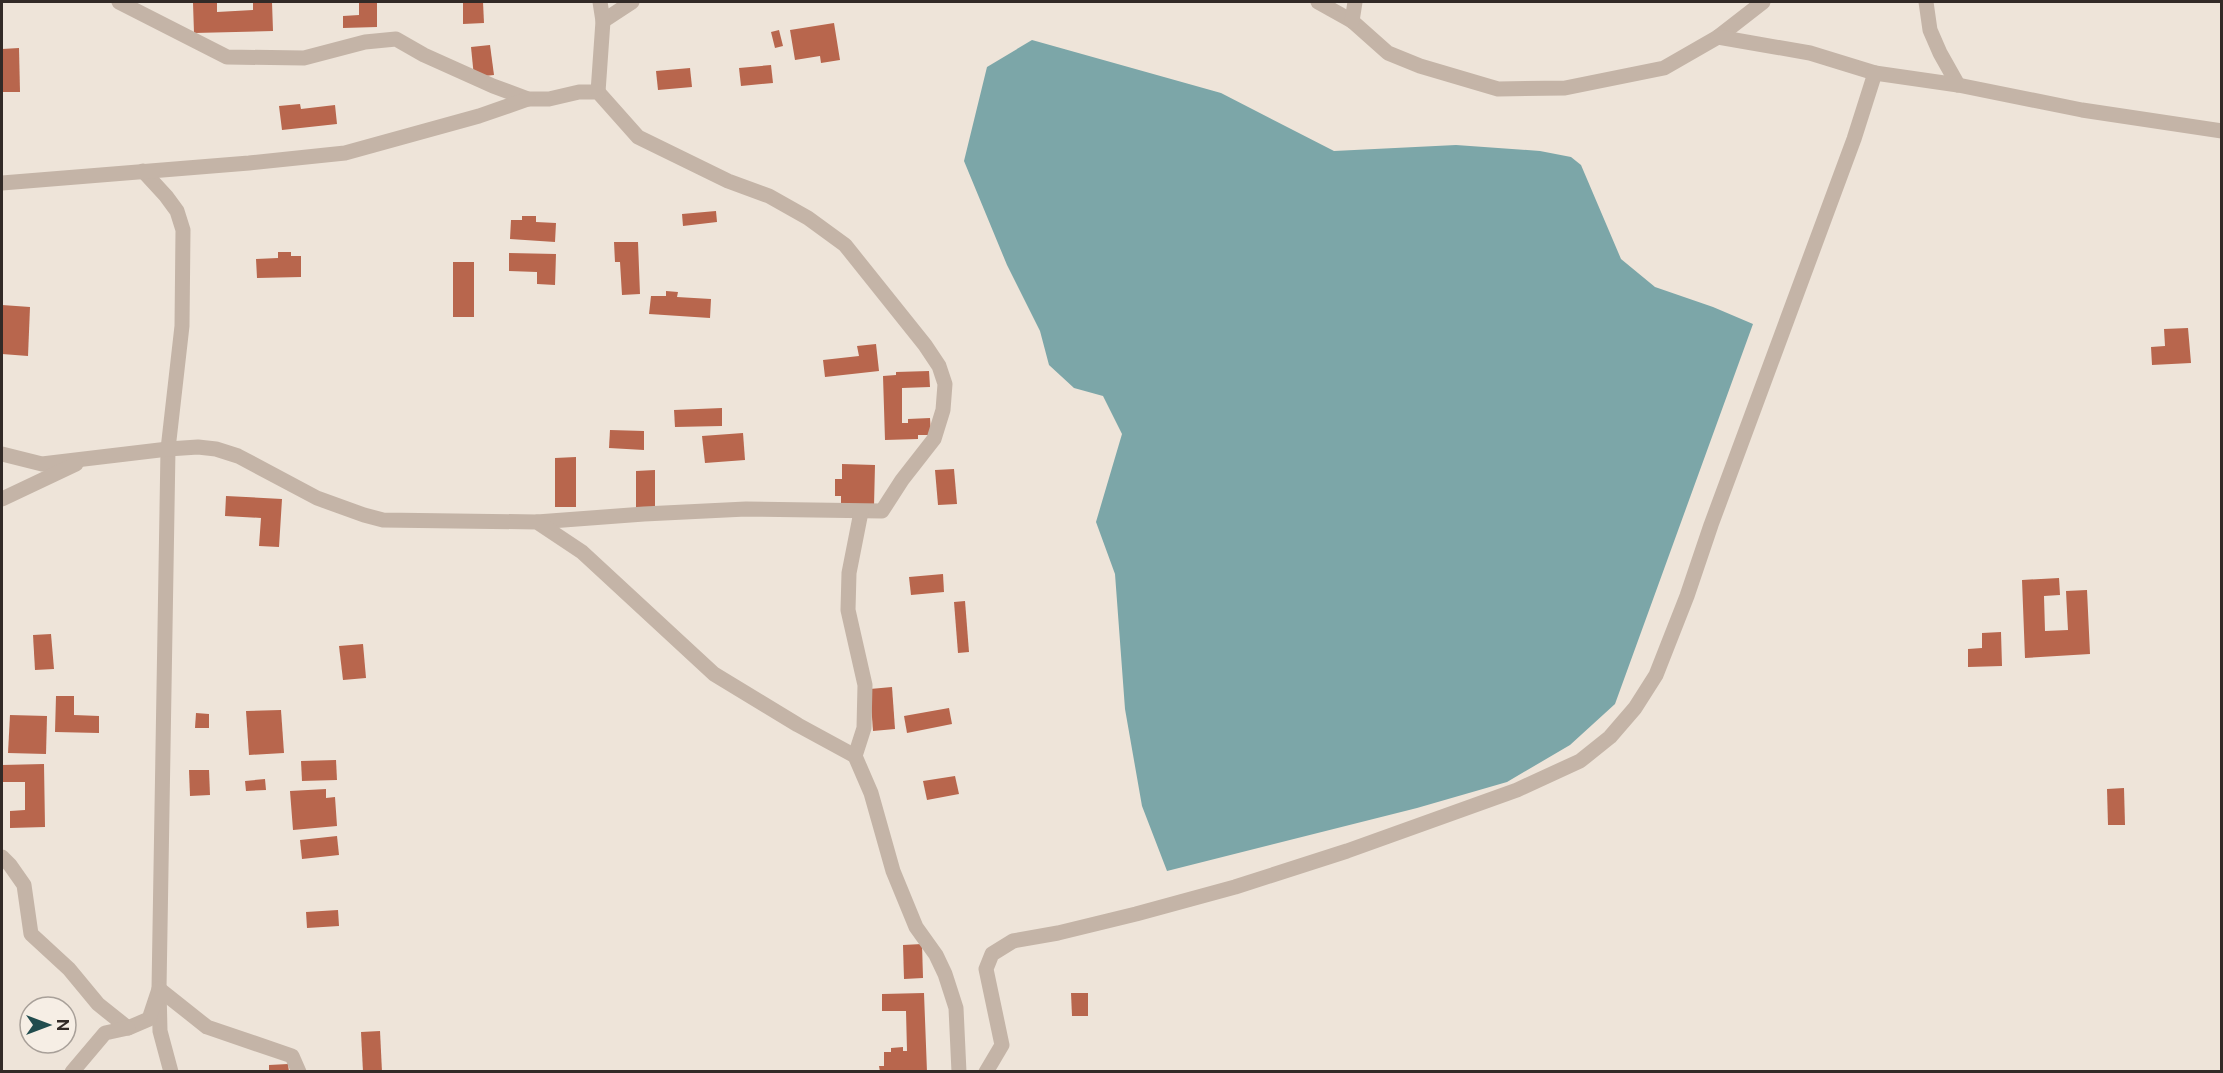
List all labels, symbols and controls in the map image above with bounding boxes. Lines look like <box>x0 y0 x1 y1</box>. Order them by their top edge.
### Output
north arrow <box>18 995 78 1055</box>
text: N <box>53 1019 72 1031</box>

